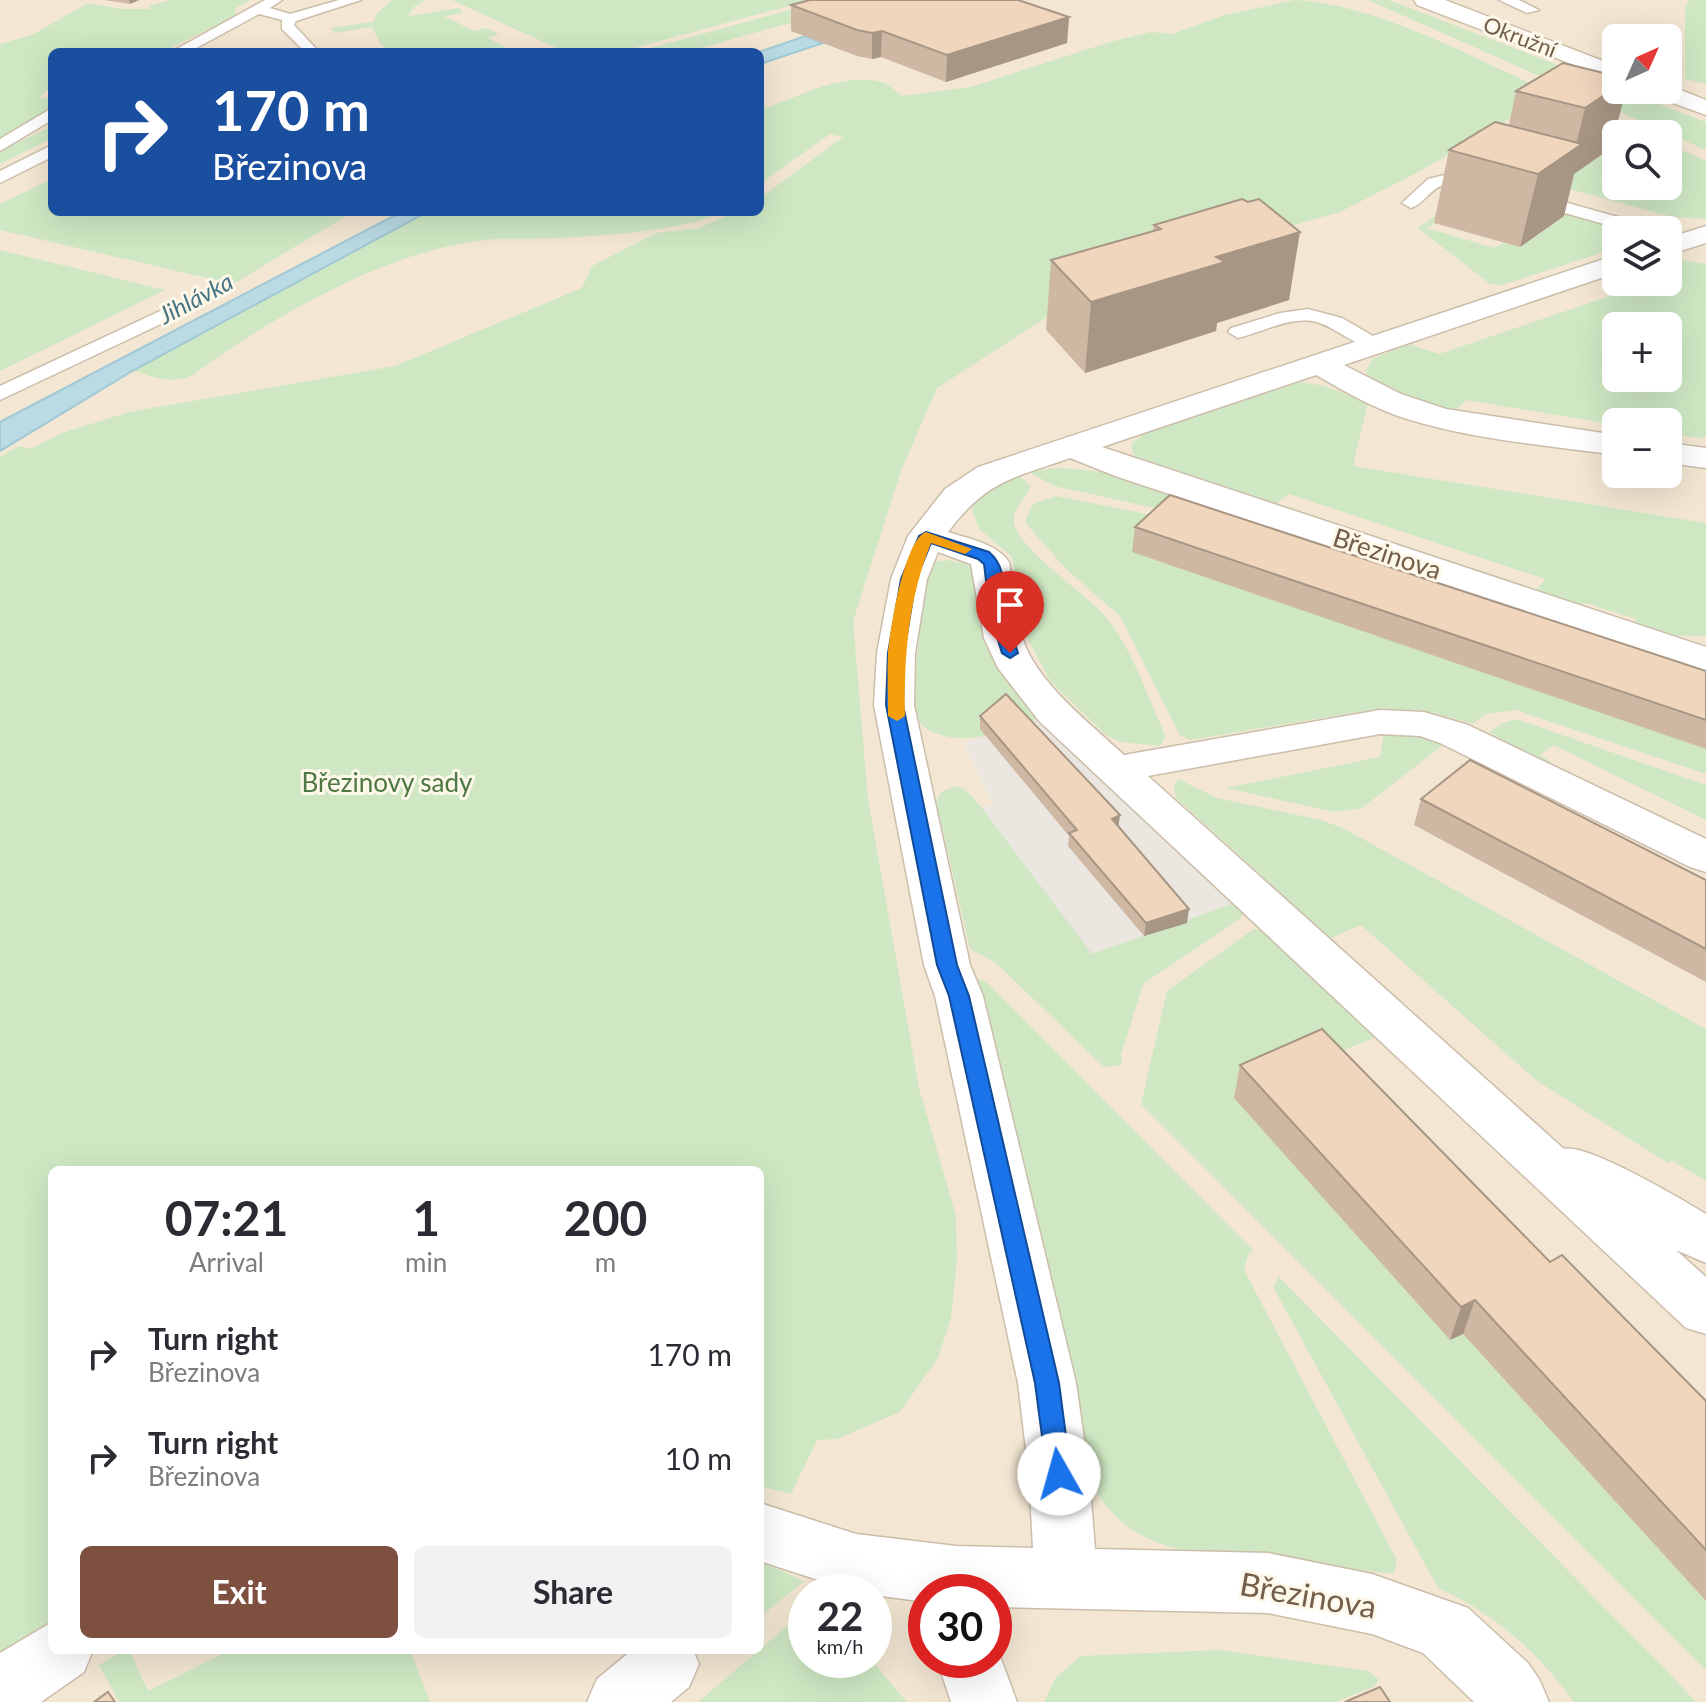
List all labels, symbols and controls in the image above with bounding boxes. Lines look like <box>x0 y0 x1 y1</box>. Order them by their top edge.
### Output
street label: Okružní <box>1480 10 1561 63</box>
north arrow <box>1602 24 1682 104</box>
map controls <box>1602 24 1682 488</box>
text: 170 m <box>212 76 370 143</box>
icon: right <box>80 80 184 184</box>
button: search <box>1602 120 1682 200</box>
text: Březinova <box>212 144 367 188</box>
button: layers <box>1602 216 1682 296</box>
water label: Jihlávka <box>152 266 237 330</box>
button: + <box>1602 312 1682 392</box>
button: − <box>1602 408 1682 488</box>
street label: Březinova <box>1329 521 1446 586</box>
pin <box>976 571 1044 653</box>
icon: arrive <box>988 583 1032 627</box>
park label: Březinovy sady <box>301 766 473 798</box>
text: 07:21 <box>165 1189 288 1246</box>
text: 1 <box>412 1189 440 1246</box>
text: 200 <box>564 1189 647 1246</box>
text: Arrival <box>189 1246 264 1278</box>
text: min <box>405 1246 447 1278</box>
text: m <box>595 1246 616 1278</box>
text: Turn right <box>148 1320 278 1356</box>
icon: right <box>80 1332 124 1376</box>
text: 170 m <box>647 1336 732 1372</box>
text: Březinova <box>148 1356 260 1388</box>
text: Turn right <box>148 1424 278 1460</box>
position arrow <box>1017 1432 1101 1516</box>
icon: right <box>80 1436 124 1480</box>
text: 10 m <box>665 1440 732 1476</box>
text: Březinova <box>148 1460 260 1492</box>
button: Exit <box>80 1546 398 1638</box>
button: Share <box>414 1546 732 1638</box>
street label: Březinova <box>1237 1563 1380 1626</box>
speed limit sign: 30 <box>908 1574 1012 1678</box>
text: 22 <box>817 1592 863 1640</box>
text: km/h <box>817 1634 863 1658</box>

